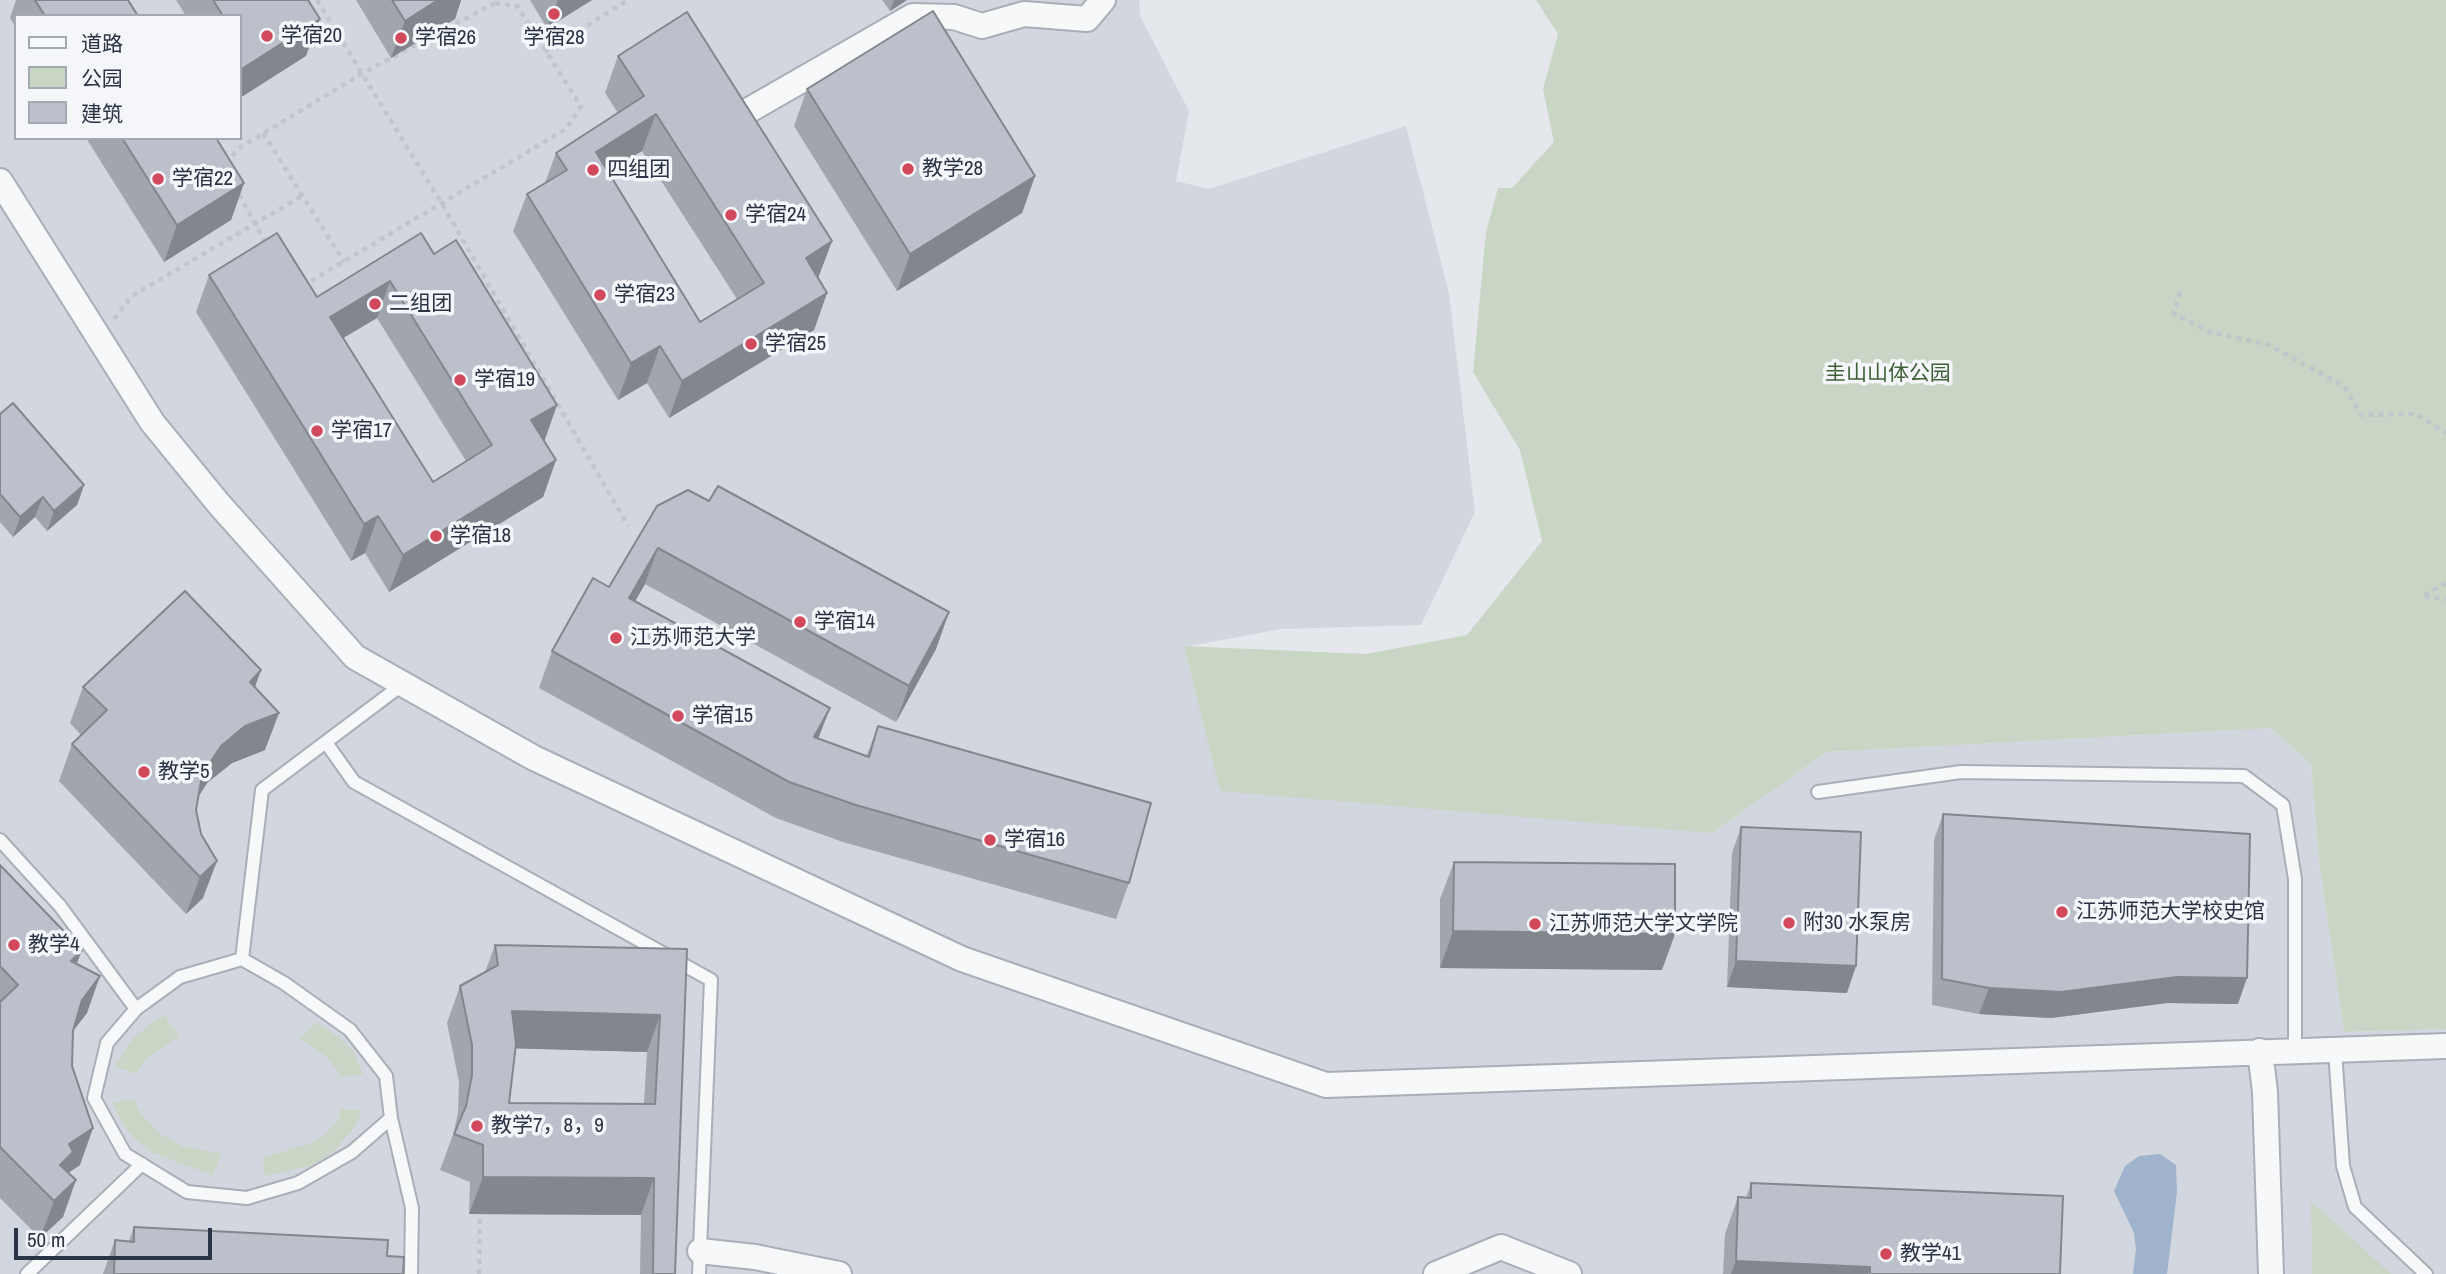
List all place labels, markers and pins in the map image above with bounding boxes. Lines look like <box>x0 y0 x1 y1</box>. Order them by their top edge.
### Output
marker: 学宿28 <box>546 6 562 22</box>
place label: 学宿20 <box>281 23 342 49</box>
place label: 学宿26 <box>415 25 476 51</box>
place label: 学宿28 <box>523 25 585 51</box>
marker: 学宿20 <box>259 28 275 44</box>
marker: 学宿26 <box>393 30 409 46</box>
place label: 教学28 <box>922 156 983 182</box>
place label: 四组团 <box>607 157 670 183</box>
marker: 教学28 <box>900 161 916 177</box>
marker: 四组团 <box>585 162 601 178</box>
place label: 学宿22 <box>172 166 233 192</box>
marker: 学宿22 <box>150 171 166 187</box>
place label: 学宿24 <box>745 202 806 228</box>
marker: 学宿24 <box>723 207 739 223</box>
place label: 学宿23 <box>614 282 675 308</box>
marker: 学宿23 <box>592 287 608 303</box>
place label: 二组团 <box>389 291 452 317</box>
marker: 二组团 <box>367 296 383 312</box>
place label: 学宿25 <box>765 331 826 357</box>
marker: 学宿25 <box>743 336 759 352</box>
place label: 学宿19 <box>474 367 535 393</box>
marker: 学宿19 <box>452 372 468 388</box>
place label: 学宿17 <box>331 418 392 444</box>
marker: 学宿17 <box>309 423 325 439</box>
place label: 学宿18 <box>450 523 511 549</box>
marker: 学宿18 <box>428 528 444 544</box>
place label: 学宿14 <box>814 609 875 635</box>
marker: 学宿14 <box>792 614 808 630</box>
place label: 江苏师范大学 <box>630 625 756 651</box>
marker: 江苏师范大学 <box>608 630 624 646</box>
place label: 学宿15 <box>692 703 753 729</box>
marker: 学宿15 <box>670 708 686 724</box>
place label: 教学5 <box>158 759 210 785</box>
marker: 教学5 <box>136 764 152 780</box>
place label: 学宿16 <box>1004 827 1065 853</box>
marker: 学宿16 <box>982 832 998 848</box>
place label: 江苏师范大学校史馆 <box>2076 899 2265 925</box>
marker: 江苏师范大学校史馆 <box>2054 904 2070 920</box>
place label: 附30 水泵房 <box>1803 910 1911 936</box>
place label: 江苏师范大学文学院 <box>1549 911 1738 937</box>
marker: 附30 水泵房 <box>1781 915 1797 931</box>
marker: 江苏师范大学文学院 <box>1527 916 1543 932</box>
place label: 教学4 <box>28 932 80 958</box>
marker: 教学4 <box>6 937 22 953</box>
place label: 教学7，8，9 <box>491 1113 604 1139</box>
marker: 教学7，8，9 <box>469 1118 485 1134</box>
place label: 教学41 <box>1900 1241 1961 1267</box>
marker: 教学41 <box>1878 1246 1894 1262</box>

